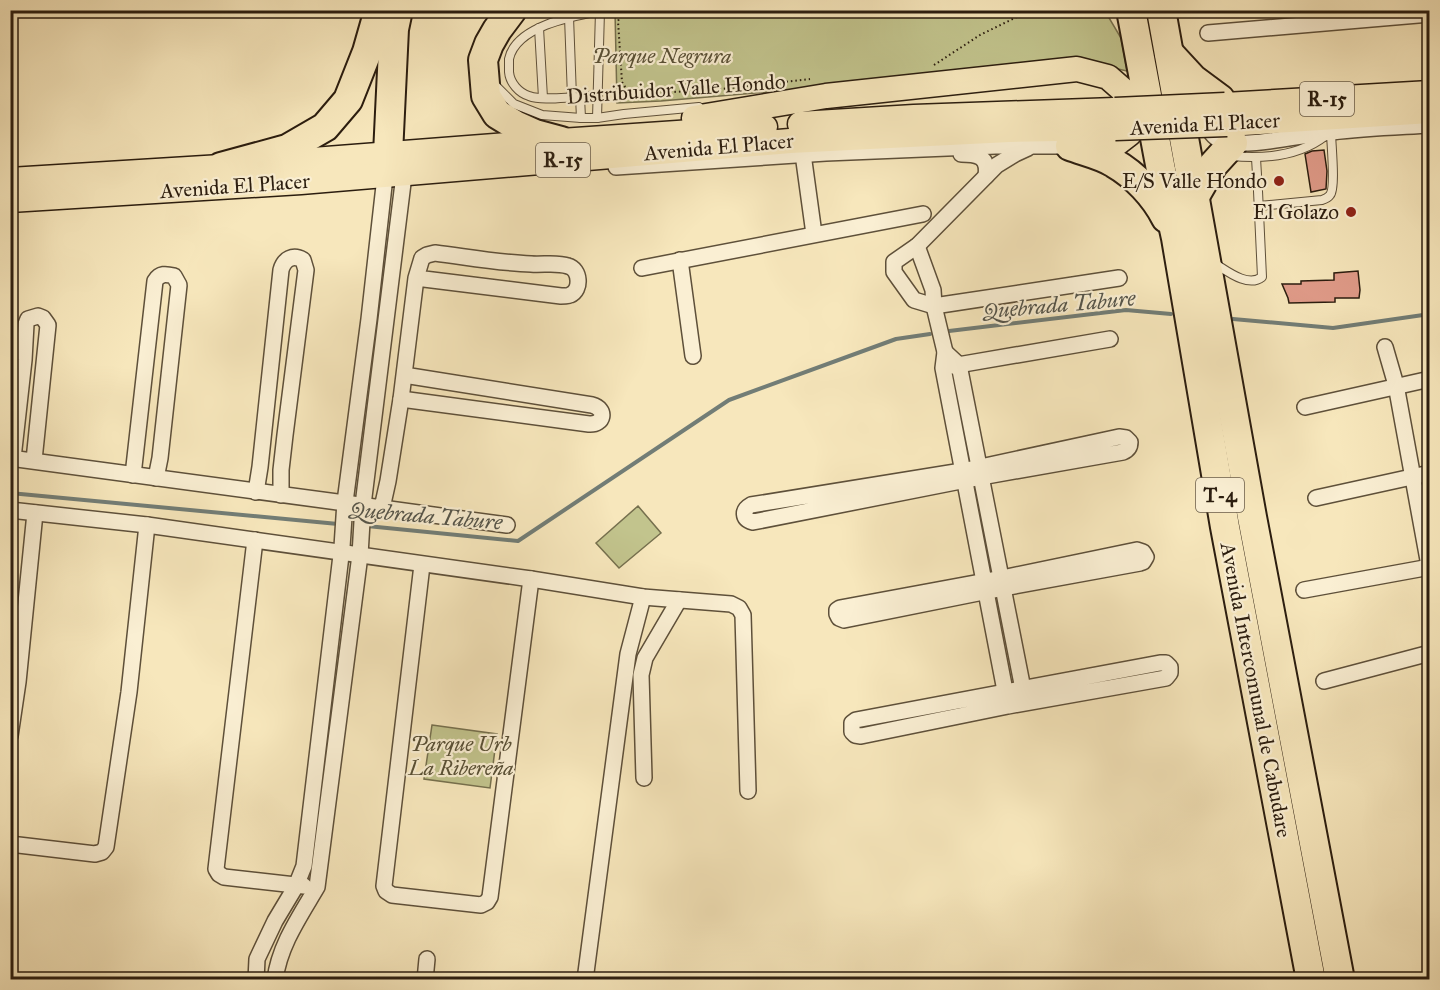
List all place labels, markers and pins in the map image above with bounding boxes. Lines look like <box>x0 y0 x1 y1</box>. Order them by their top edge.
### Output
place label: E/S Valle Hondo <box>1122 168 1267 194</box>
marker: E/S Valle Hondo <box>1272 174 1286 188</box>
place label: El Golazo <box>1253 199 1339 225</box>
marker: El Golazo <box>1344 205 1358 219</box>

